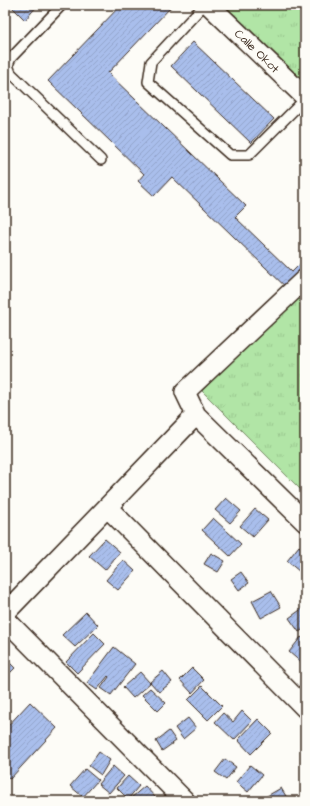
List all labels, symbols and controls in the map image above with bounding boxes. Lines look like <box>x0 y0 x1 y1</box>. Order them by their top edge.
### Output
street label: Calle Okot <box>230 26 283 77</box>

